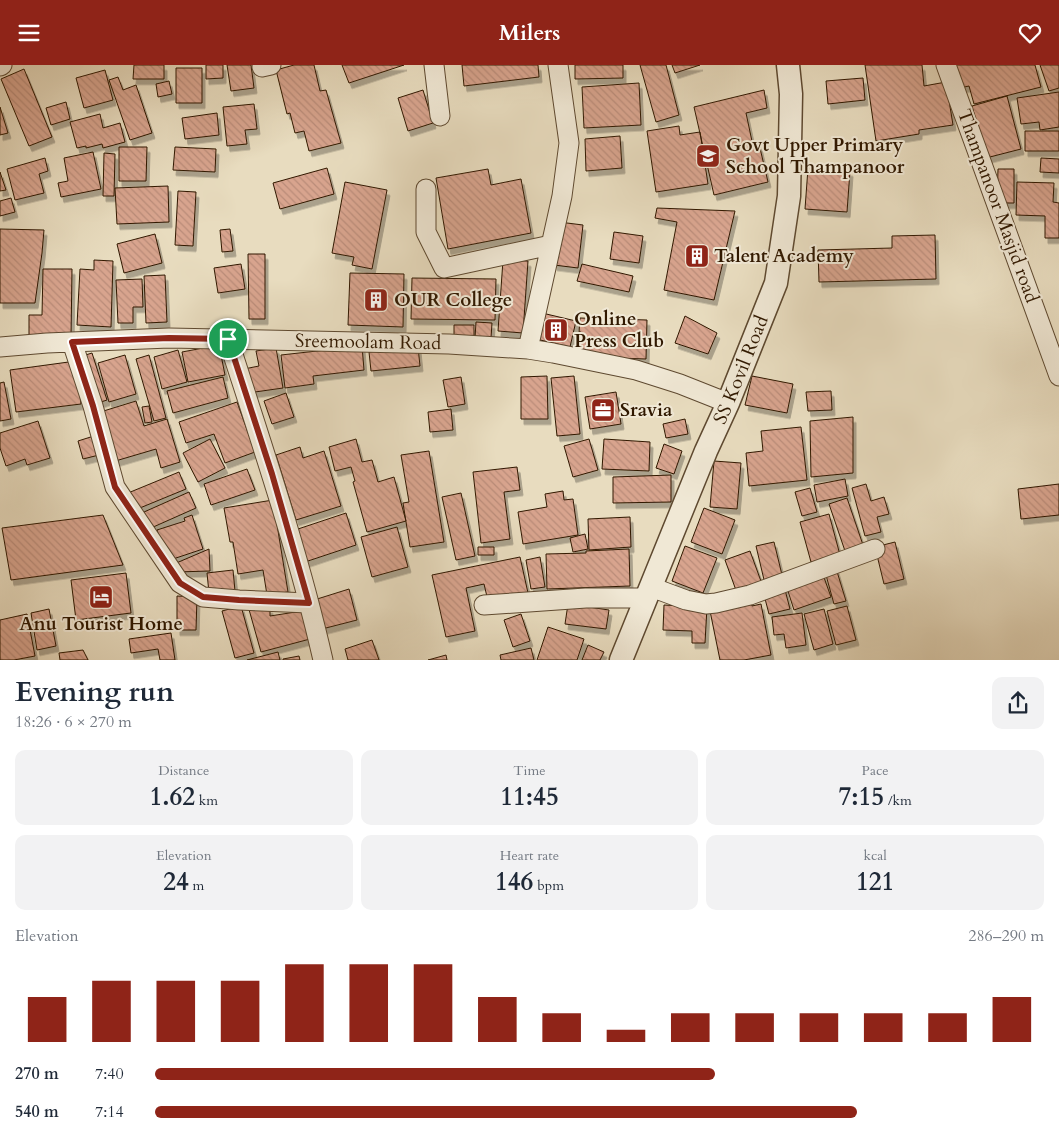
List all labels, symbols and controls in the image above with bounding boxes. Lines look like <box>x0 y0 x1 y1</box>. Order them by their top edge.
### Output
text: Milers <box>499 18 560 48</box>
icon: menu <box>15 19 43 47</box>
icon: heart <box>1016 19 1044 47</box>
street label: Thampanoor Masjid road <box>951 106 1045 306</box>
place label: Govt Upper Primary School Thampanoor <box>726 132 905 180</box>
school or university icon: Govt Upper Primary School Thampanoor <box>695 143 721 169</box>
building icon: Talent Academy <box>684 243 710 269</box>
place label: Talent Academy <box>714 243 854 269</box>
building icon: OUR College <box>363 287 389 313</box>
place label: OUR College <box>394 287 512 313</box>
place label: Online Press Club <box>574 306 664 354</box>
street label: SS Kovil Road <box>707 312 775 428</box>
building icon: Online Press Club <box>543 317 569 343</box>
pin <box>207 318 249 360</box>
icon: arrive <box>214 325 242 353</box>
street label: Sreemoolam Road <box>295 328 441 356</box>
office icon: Sravia <box>590 397 616 423</box>
place label: Sravia <box>620 397 673 423</box>
hotel icon: Anu Tourist Home <box>88 584 114 610</box>
place label: Anu Tourist Home <box>19 611 183 637</box>
text: Evening run <box>15 673 174 711</box>
button: share <box>992 677 1044 729</box>
text: 18:26 · 6 × 270 m <box>15 711 132 733</box>
text: Distance <box>158 761 209 780</box>
text: Time <box>513 761 546 780</box>
text: Pace <box>862 761 889 780</box>
text: 1.62 <box>149 780 195 814</box>
text: 11:45 <box>500 780 559 814</box>
text: 7:15 <box>839 780 884 814</box>
text: km <box>195 791 218 810</box>
text: /km <box>884 791 912 810</box>
text: Elevation <box>156 846 212 865</box>
text: Heart rate <box>500 846 559 865</box>
text: kcal <box>863 846 887 865</box>
text: 24 <box>163 865 189 899</box>
text: 146 <box>495 865 533 899</box>
text: 121 <box>856 865 894 899</box>
text: m <box>189 876 204 895</box>
text: bpm <box>533 876 564 895</box>
text: Elevation <box>15 925 79 947</box>
text: 286–290 m <box>968 925 1044 947</box>
text: 270 m <box>15 1063 59 1085</box>
text: 7:40 <box>95 1063 124 1085</box>
text: 540 m <box>15 1101 59 1123</box>
text: 7:14 <box>95 1101 124 1123</box>

